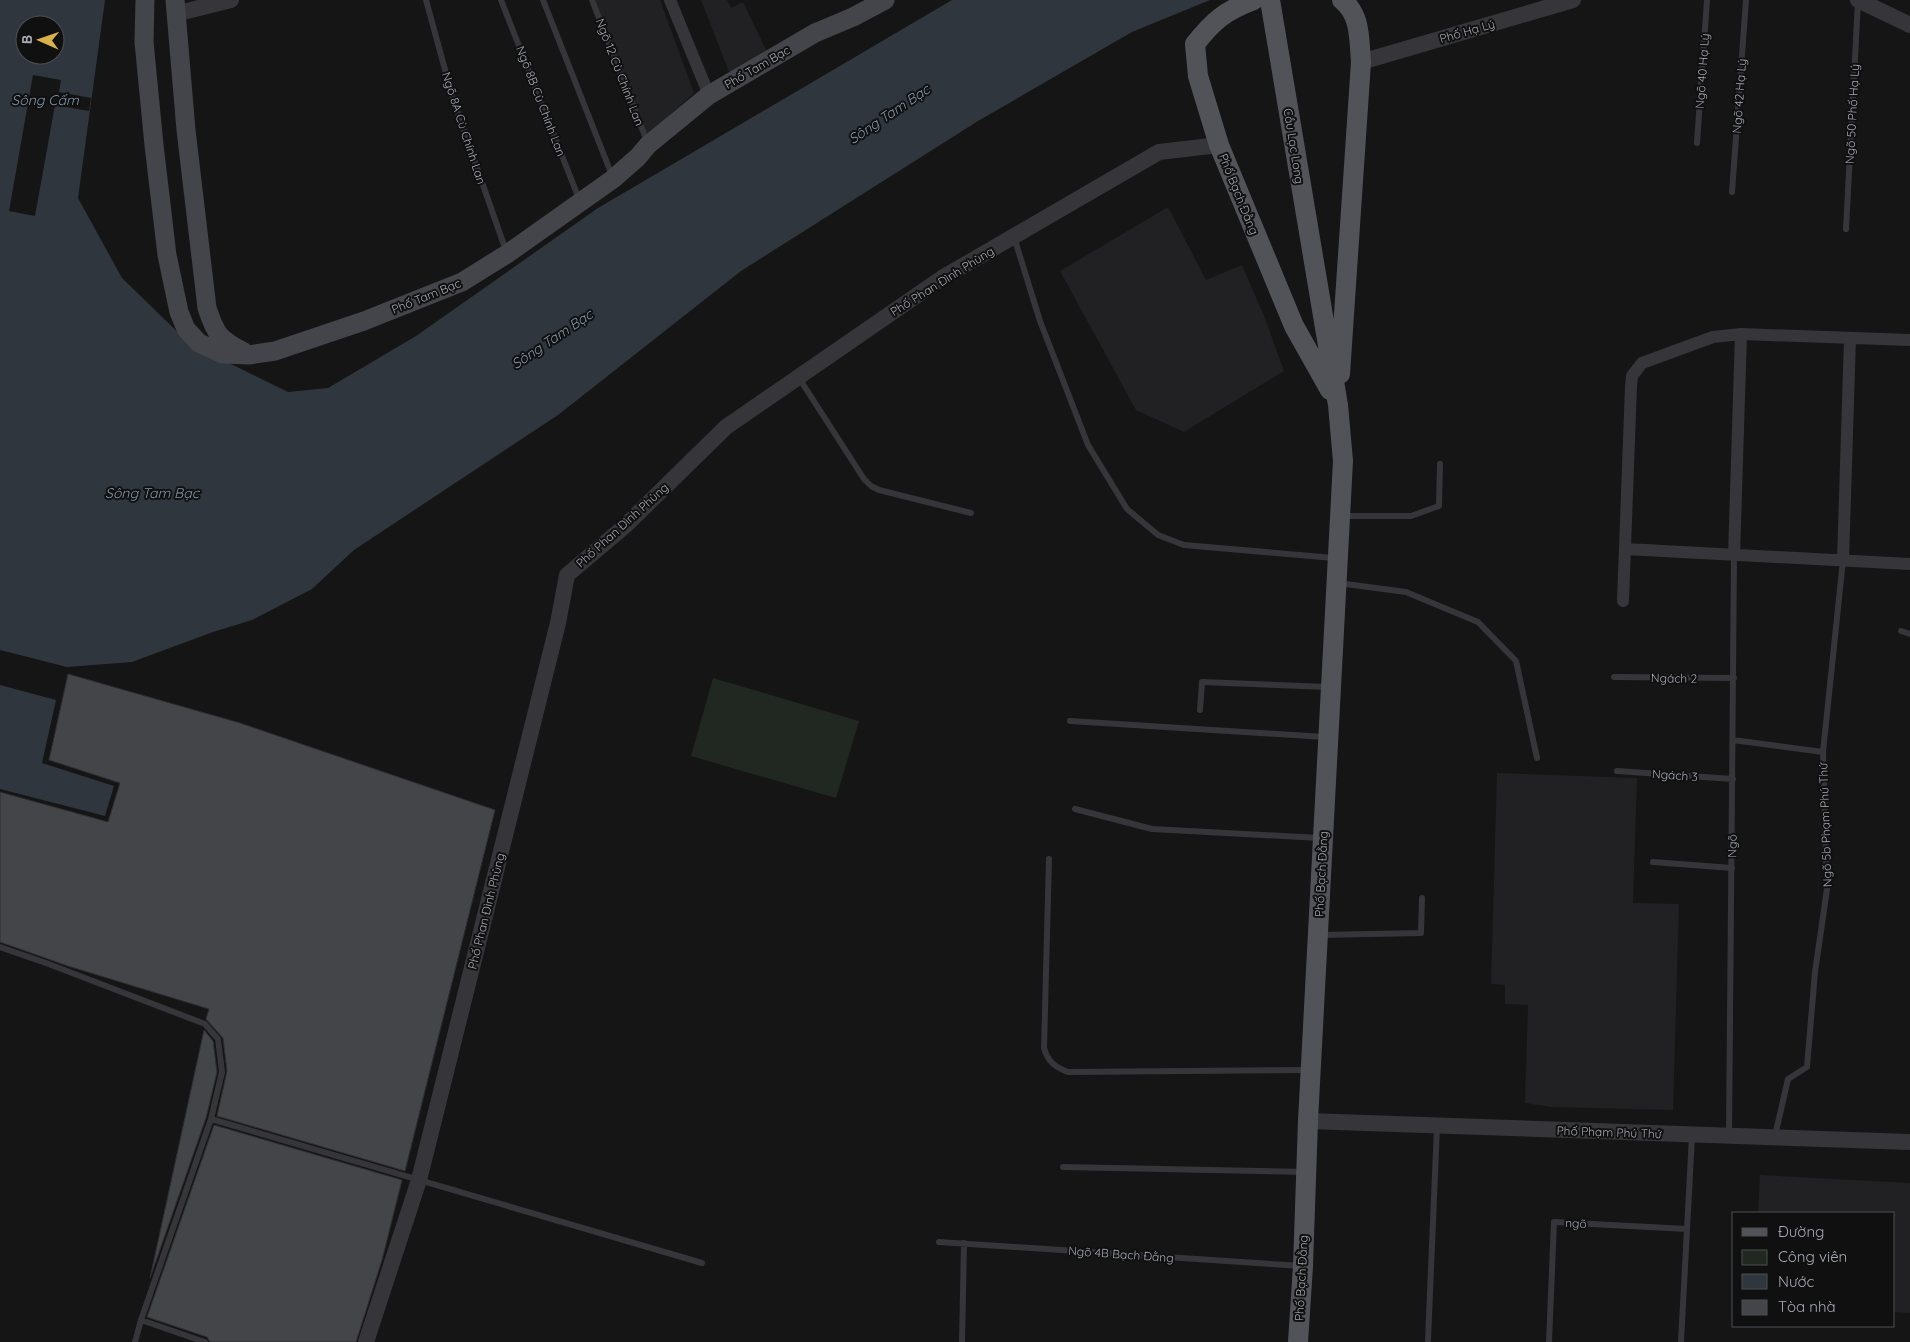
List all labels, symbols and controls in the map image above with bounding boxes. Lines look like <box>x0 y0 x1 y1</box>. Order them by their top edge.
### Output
north arrow <box>15 15 65 65</box>
street label: Ngõ 12 Cù Chính Lan <box>593 16 647 128</box>
street label: Phố Hạ Lý <box>1438 16 1496 46</box>
street label: Ngõ 40 Hạ Lý <box>1692 33 1712 109</box>
text: B <box>18 35 36 44</box>
street label: Phố Tam Bạc <box>721 42 793 92</box>
street label: Ngõ 8B Cù Chính Lan <box>513 44 569 158</box>
street label: Ngõ 42 Hạ Lý <box>1729 58 1749 134</box>
street label: Ngõ 50 Phố Hạ Lý <box>1842 64 1862 164</box>
street label: Ngõ 8A Cù Chính Lan <box>439 70 489 186</box>
water label: Sông Tam Bạc <box>845 79 934 148</box>
water label: Sông Cấm <box>11 91 79 109</box>
street label: Cầu Lạc Long <box>1281 107 1307 185</box>
street label: Phố Bạch Đằng <box>1216 151 1262 237</box>
street label: Phố Phan Đình Phùng <box>887 243 997 319</box>
street label: Phố Tam Bạc <box>389 275 463 317</box>
water label: Sông Tam Bạc <box>508 304 597 373</box>
street label: Phố Phan Đình Phùng <box>573 479 671 571</box>
water label: Sông Tam Bạc <box>105 484 201 502</box>
street label: Ngách 2 <box>1651 670 1698 686</box>
street label: Ngõ 5b Phạm Phú Thứ <box>1815 761 1835 887</box>
street label: Ngách 3 <box>1652 766 1698 784</box>
street label: Phố Bạch Đằng <box>1311 831 1331 917</box>
street label: Ngõ <box>1724 834 1740 858</box>
street label: Phố Phan Đình Phùng <box>464 851 508 971</box>
street label: Phố Phạm Phú Thứ <box>1556 1123 1663 1141</box>
legend <box>1732 1212 1895 1327</box>
street label: ngõ <box>1565 1215 1587 1231</box>
text: Đường <box>1778 1222 1824 1241</box>
street label: Phố Bạch Đằng <box>1291 1235 1311 1321</box>
street label: Ngõ 4B Bạch Đằng <box>1068 1243 1174 1265</box>
text: Công viên <box>1778 1247 1847 1266</box>
text: Nước <box>1778 1272 1815 1291</box>
text: Tòa nhà <box>1778 1297 1836 1316</box>

